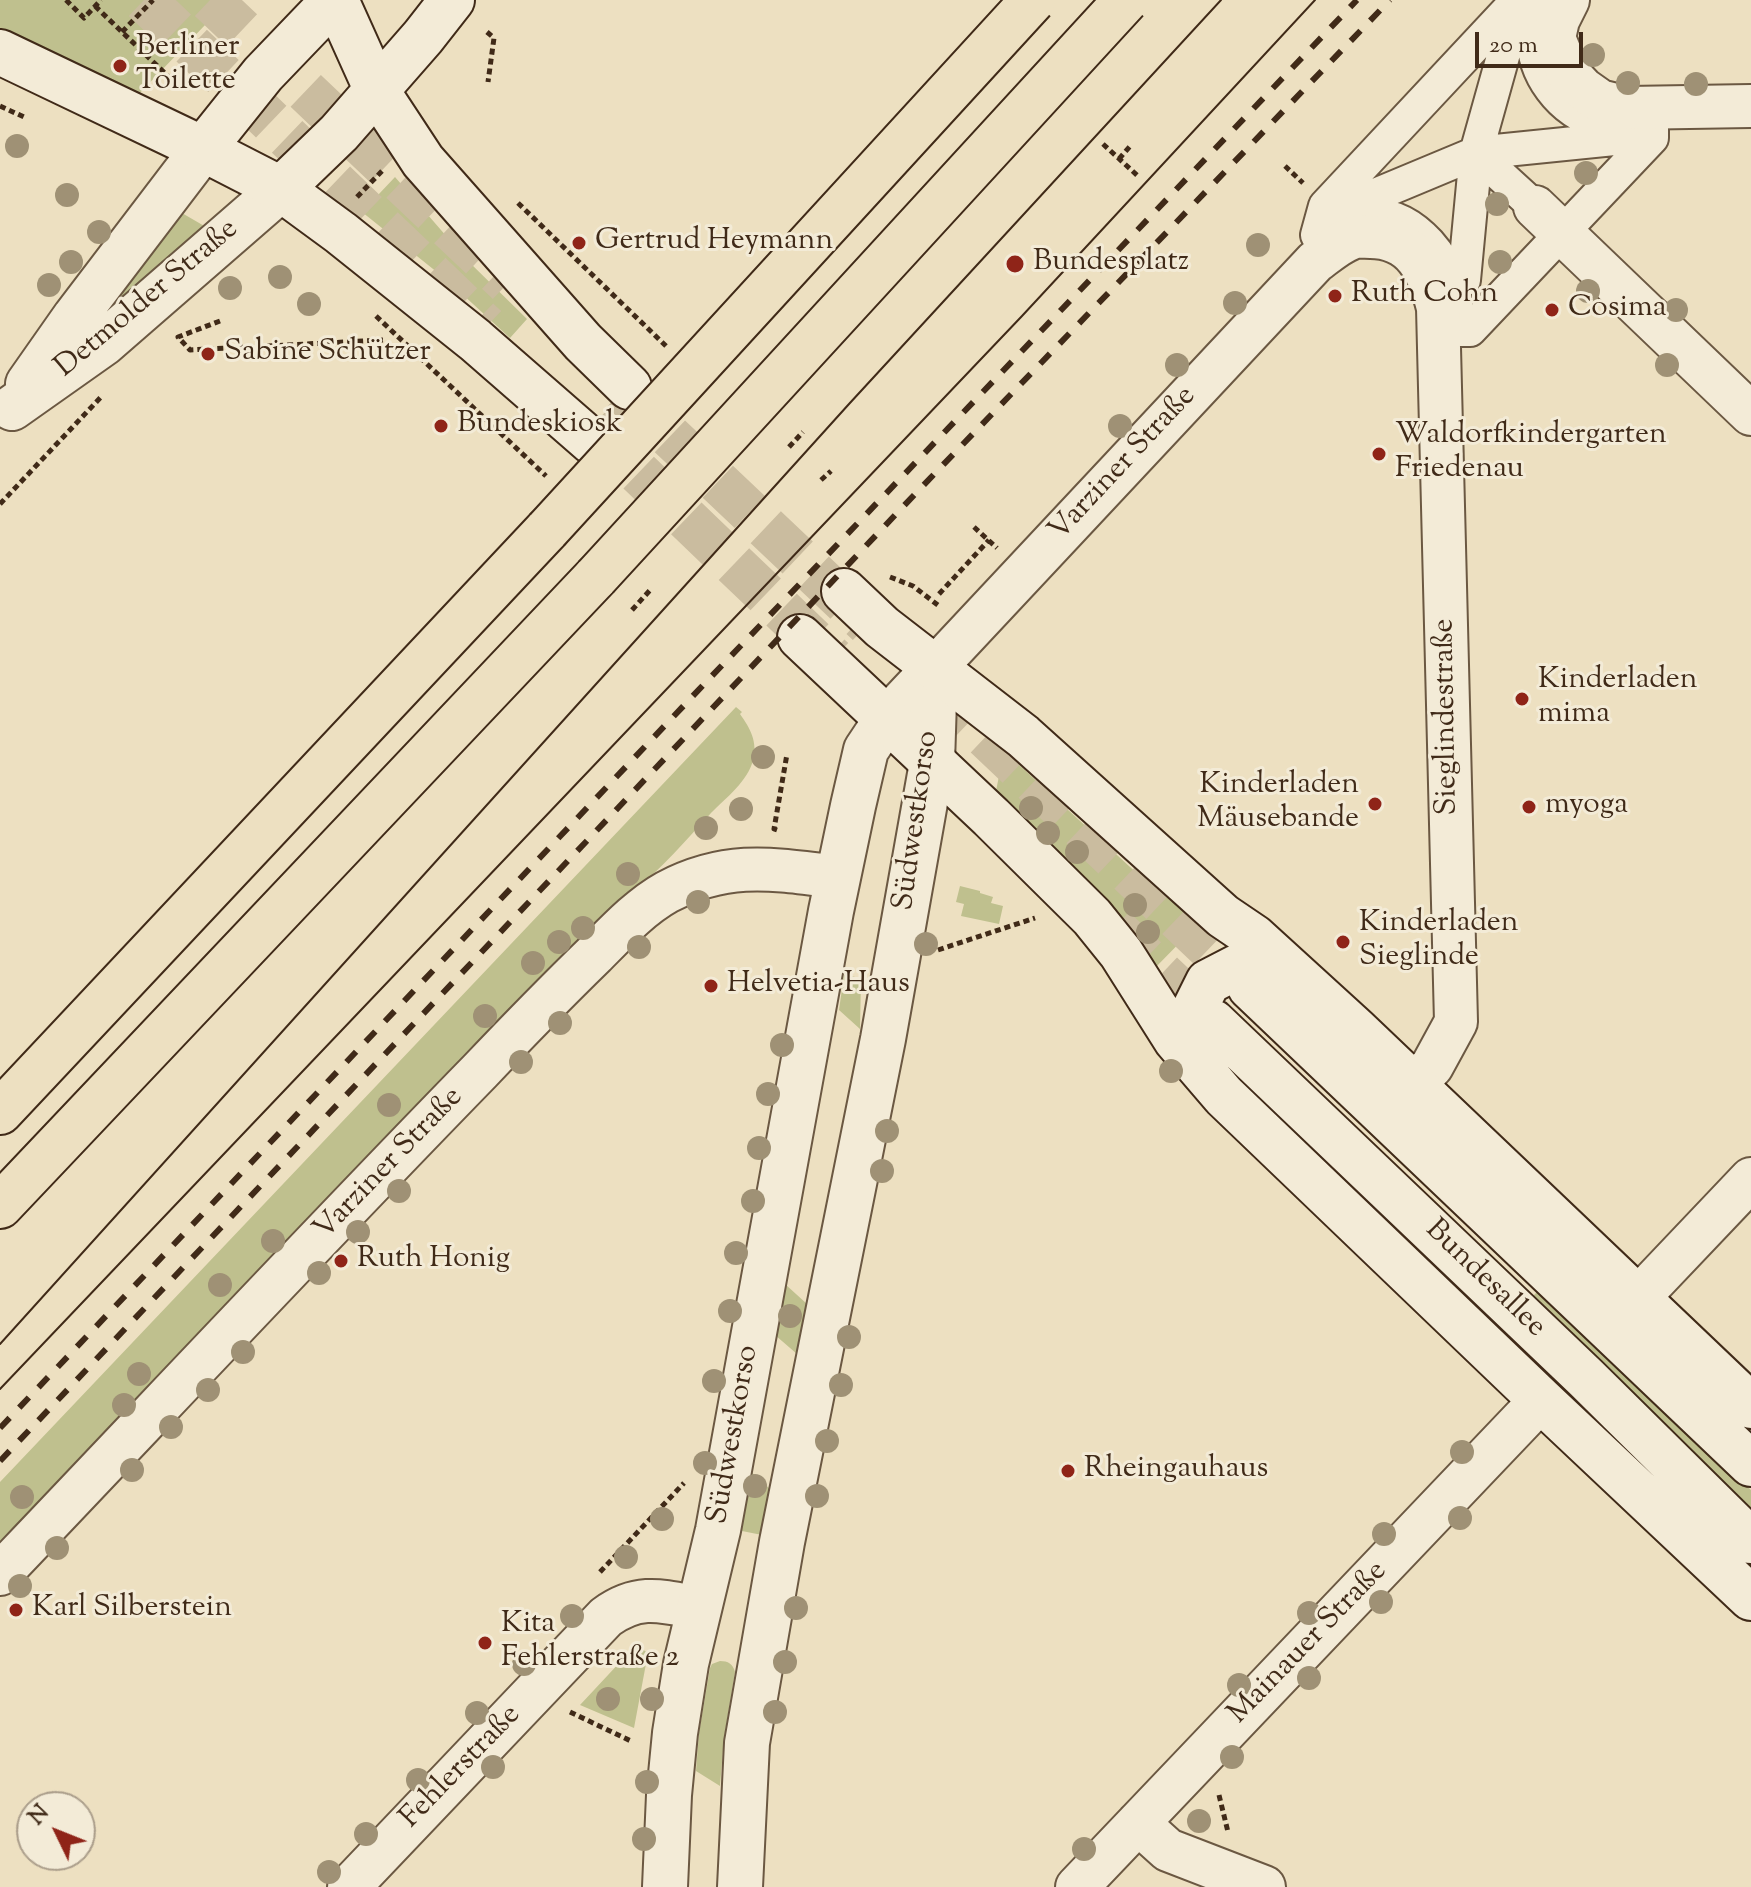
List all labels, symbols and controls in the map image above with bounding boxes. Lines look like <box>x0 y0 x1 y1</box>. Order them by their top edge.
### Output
scale bar <box>1479 16 1587 66</box>
text: 20 m <box>1489 29 1538 63</box>
place label: Berliner Toilette <box>136 31 240 102</box>
marker: Berliner Toilette <box>111 57 129 75</box>
street label: Detmolder Straße <box>49 213 247 387</box>
place label: Gertrud Heymann <box>595 225 833 261</box>
marker: Gertrud Heymann <box>570 234 588 252</box>
place label: Bundesplatz <box>1033 246 1189 282</box>
marker: Bundesplatz <box>1004 253 1026 275</box>
place label: Ruth Cohn <box>1351 278 1498 314</box>
marker: Ruth Cohn <box>1326 287 1344 305</box>
place label: Cosima <box>1568 292 1667 328</box>
marker: Cosima <box>1543 301 1561 319</box>
place label: Sabine Schützer <box>224 336 431 372</box>
marker: Sabine Schützer <box>199 345 217 363</box>
street label: Varziner Straße <box>1043 380 1205 550</box>
place label: Bundeskiosk <box>457 408 622 444</box>
marker: Bundeskiosk <box>432 417 450 435</box>
place label: Waldorfkindergarten Friedenau <box>1395 419 1667 490</box>
marker: Waldorfkindergarten Friedenau <box>1370 445 1388 463</box>
street label: Sieglindestraße <box>1428 618 1468 816</box>
place label: Kinderladen mima <box>1538 664 1698 734</box>
marker: Kinderladen mima <box>1513 690 1531 708</box>
street label: Südwestkorso <box>888 729 948 913</box>
place label: Kinderladen Mäusebande <box>1197 769 1359 840</box>
place label: myoga <box>1545 789 1628 825</box>
marker: Kinderladen Mäusebande <box>1366 795 1384 813</box>
marker: myoga <box>1520 798 1538 816</box>
place label: Kinderladen Sieglinde <box>1359 907 1519 978</box>
marker: Kinderladen Sieglinde <box>1334 933 1352 951</box>
place label: Helvetia-Haus <box>727 968 910 1004</box>
marker: Helvetia-Haus <box>702 977 720 995</box>
street label: Varziner Straße <box>308 1081 472 1249</box>
street label: Bundesallee <box>1416 1213 1552 1347</box>
place label: Ruth Honig <box>357 1243 510 1279</box>
marker: Ruth Honig <box>332 1252 350 1270</box>
street label: Südwestkorso <box>702 1343 768 1527</box>
place label: Rheingauhaus <box>1084 1453 1268 1489</box>
marker: Rheingauhaus <box>1059 1462 1077 1480</box>
street label: Mainauer Straße <box>1222 1555 1396 1733</box>
place label: Karl Silberstein <box>32 1592 232 1628</box>
marker: Karl Silberstein <box>7 1601 25 1619</box>
place label: Kita Fehlerstraße 2 <box>501 1608 679 1678</box>
marker: Kita Fehlerstraße 2 <box>476 1634 494 1652</box>
street label: Fehlerstraße <box>394 1699 530 1837</box>
north arrow <box>16 1791 96 1871</box>
text: N <box>22 1799 58 1833</box>

